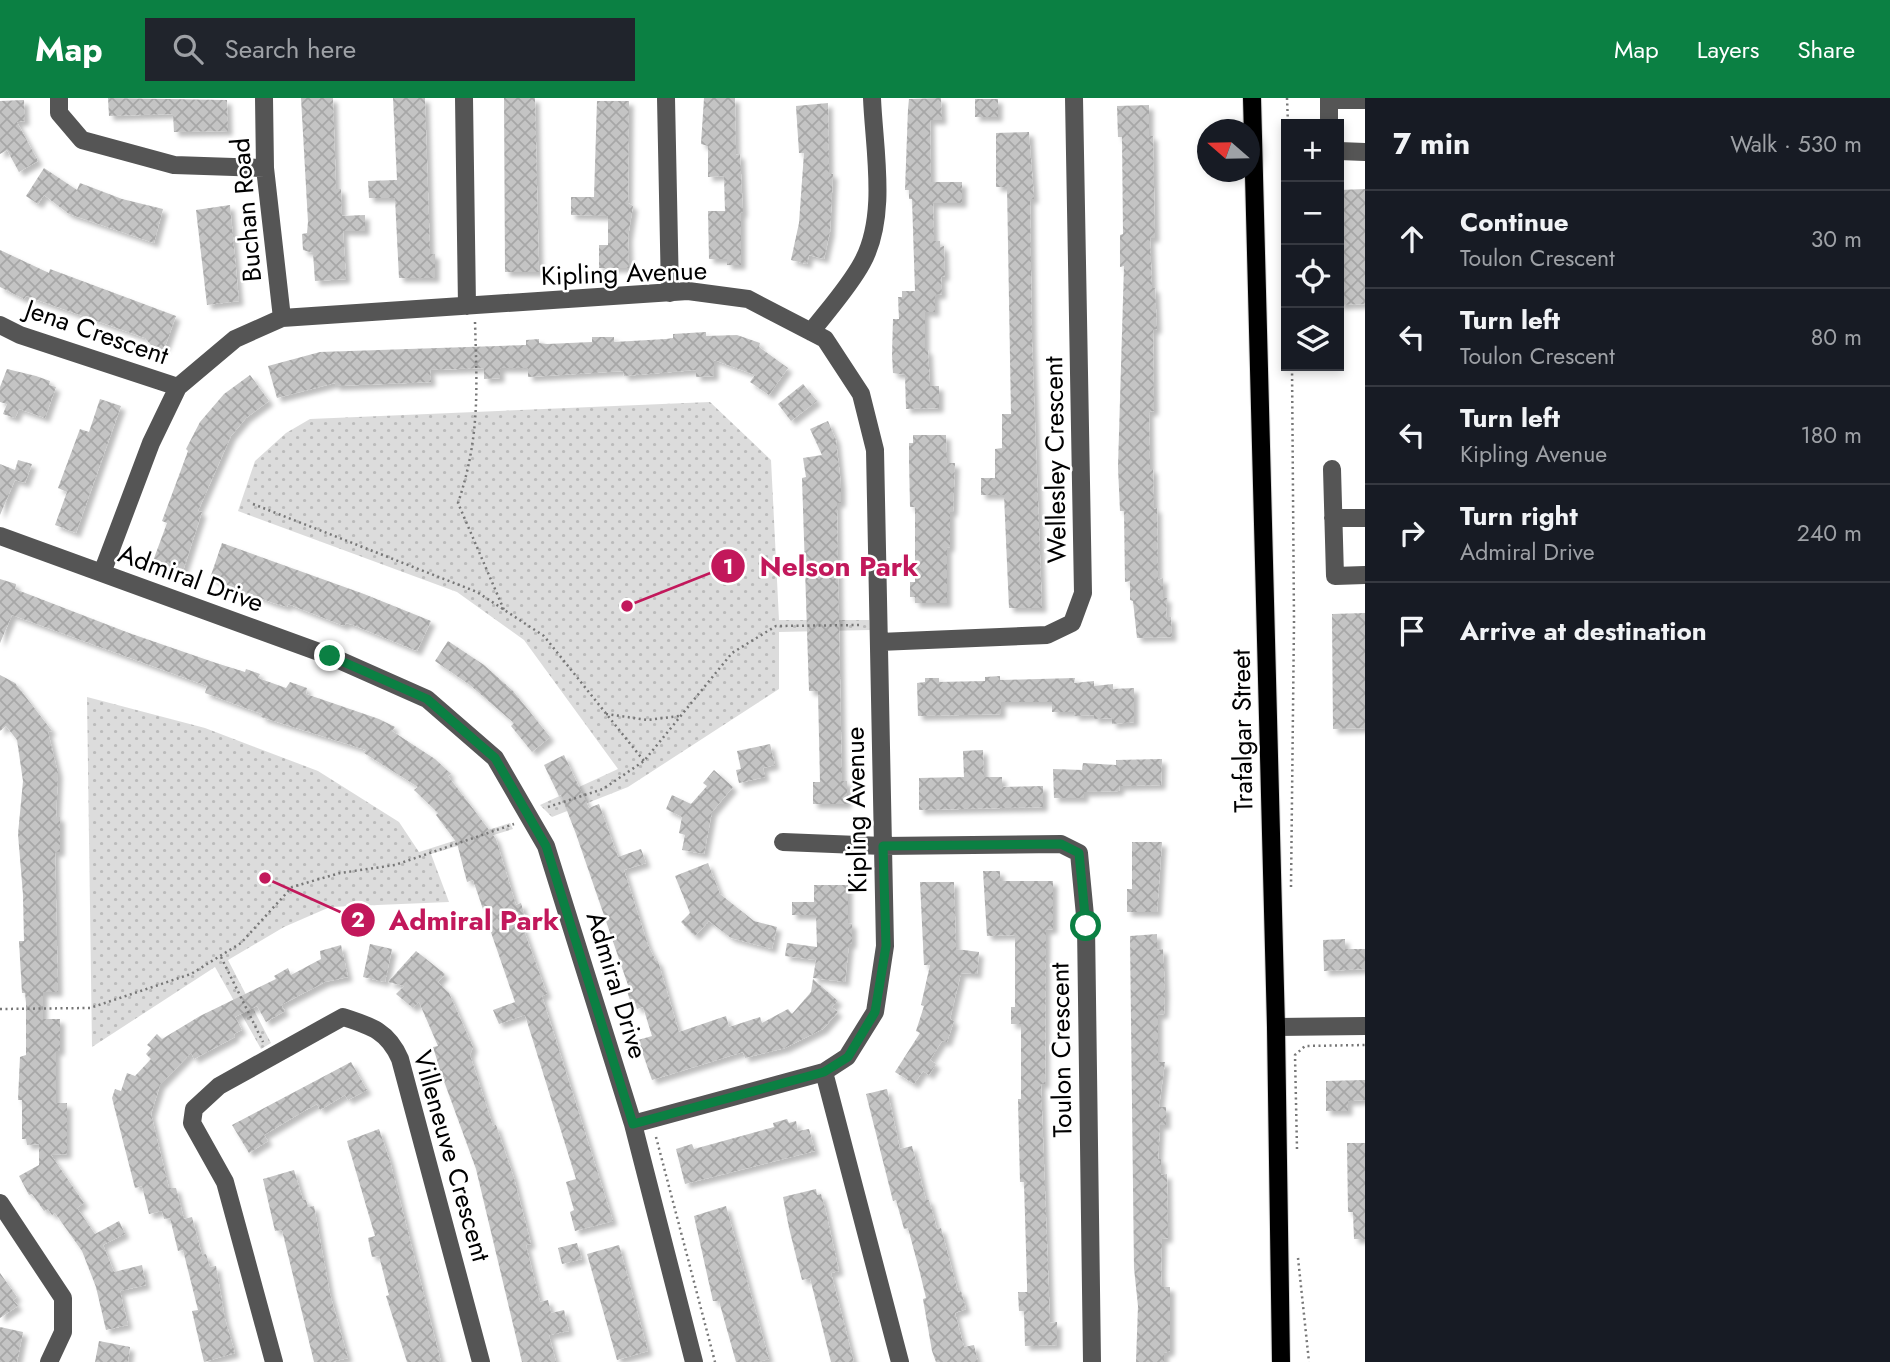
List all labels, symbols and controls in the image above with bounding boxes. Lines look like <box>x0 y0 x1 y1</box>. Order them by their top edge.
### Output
search box <box>145 18 635 81</box>
text: Map <box>35 26 103 73</box>
icon: search <box>169 30 207 68</box>
text: Search here <box>225 30 356 68</box>
text: Map <box>1614 32 1659 67</box>
text: Layers <box>1697 32 1759 67</box>
text: Share <box>1797 32 1855 67</box>
north arrow <box>1197 119 1260 182</box>
map controls <box>1281 119 1344 371</box>
button: + <box>1281 119 1344 182</box>
text: 7 min <box>1393 122 1470 165</box>
text: Walk · 530 m <box>1730 127 1862 161</box>
street label: Buchan Road <box>221 136 271 284</box>
button: − <box>1281 182 1344 245</box>
text: Continue <box>1460 203 1569 241</box>
icon: ahead <box>1393 220 1431 258</box>
text: 30 m <box>1811 222 1862 256</box>
text: Toulon Crescent <box>1460 241 1615 275</box>
button: locate <box>1281 245 1344 308</box>
street label: Kipling Avenue <box>540 251 708 295</box>
street label: Jena Crescent <box>17 289 175 375</box>
text: Turn left <box>1460 301 1560 339</box>
button: layers <box>1281 308 1344 371</box>
icon: left <box>1393 318 1431 356</box>
text: 80 m <box>1811 320 1862 354</box>
text: Toulon Crescent <box>1460 339 1615 373</box>
street label: Wellesley Crescent <box>1034 355 1076 564</box>
text: Turn left <box>1460 399 1560 437</box>
icon: left <box>1393 416 1431 454</box>
text: 180 m <box>1800 418 1862 452</box>
text: Kipling Avenue <box>1460 437 1607 471</box>
text: Turn right <box>1460 497 1578 535</box>
icon: right <box>1393 514 1431 552</box>
text: 240 m <box>1797 516 1862 550</box>
street label: Admiral Drive <box>113 534 269 622</box>
text: Admiral Drive <box>1460 535 1594 569</box>
callout: Nelson Park <box>710 542 932 591</box>
text: Nelson Park <box>760 546 919 587</box>
text: 1 <box>723 552 733 582</box>
icon: arrive <box>1393 612 1431 650</box>
text: Arrive at destination <box>1460 612 1707 650</box>
route end <box>314 640 345 671</box>
street label: Trafalgar Street <box>1222 648 1262 813</box>
street label: Kipling Avenue <box>836 727 876 893</box>
callout: Admiral Park <box>340 895 574 944</box>
text: Admiral Park <box>388 900 559 941</box>
text: 2 <box>351 905 365 935</box>
street label: Admiral Drive <box>577 907 657 1063</box>
route start <box>1070 910 1101 941</box>
street label: Toulon Crescent <box>1040 961 1082 1138</box>
street label: Villeneuve Crescent <box>404 1046 501 1267</box>

